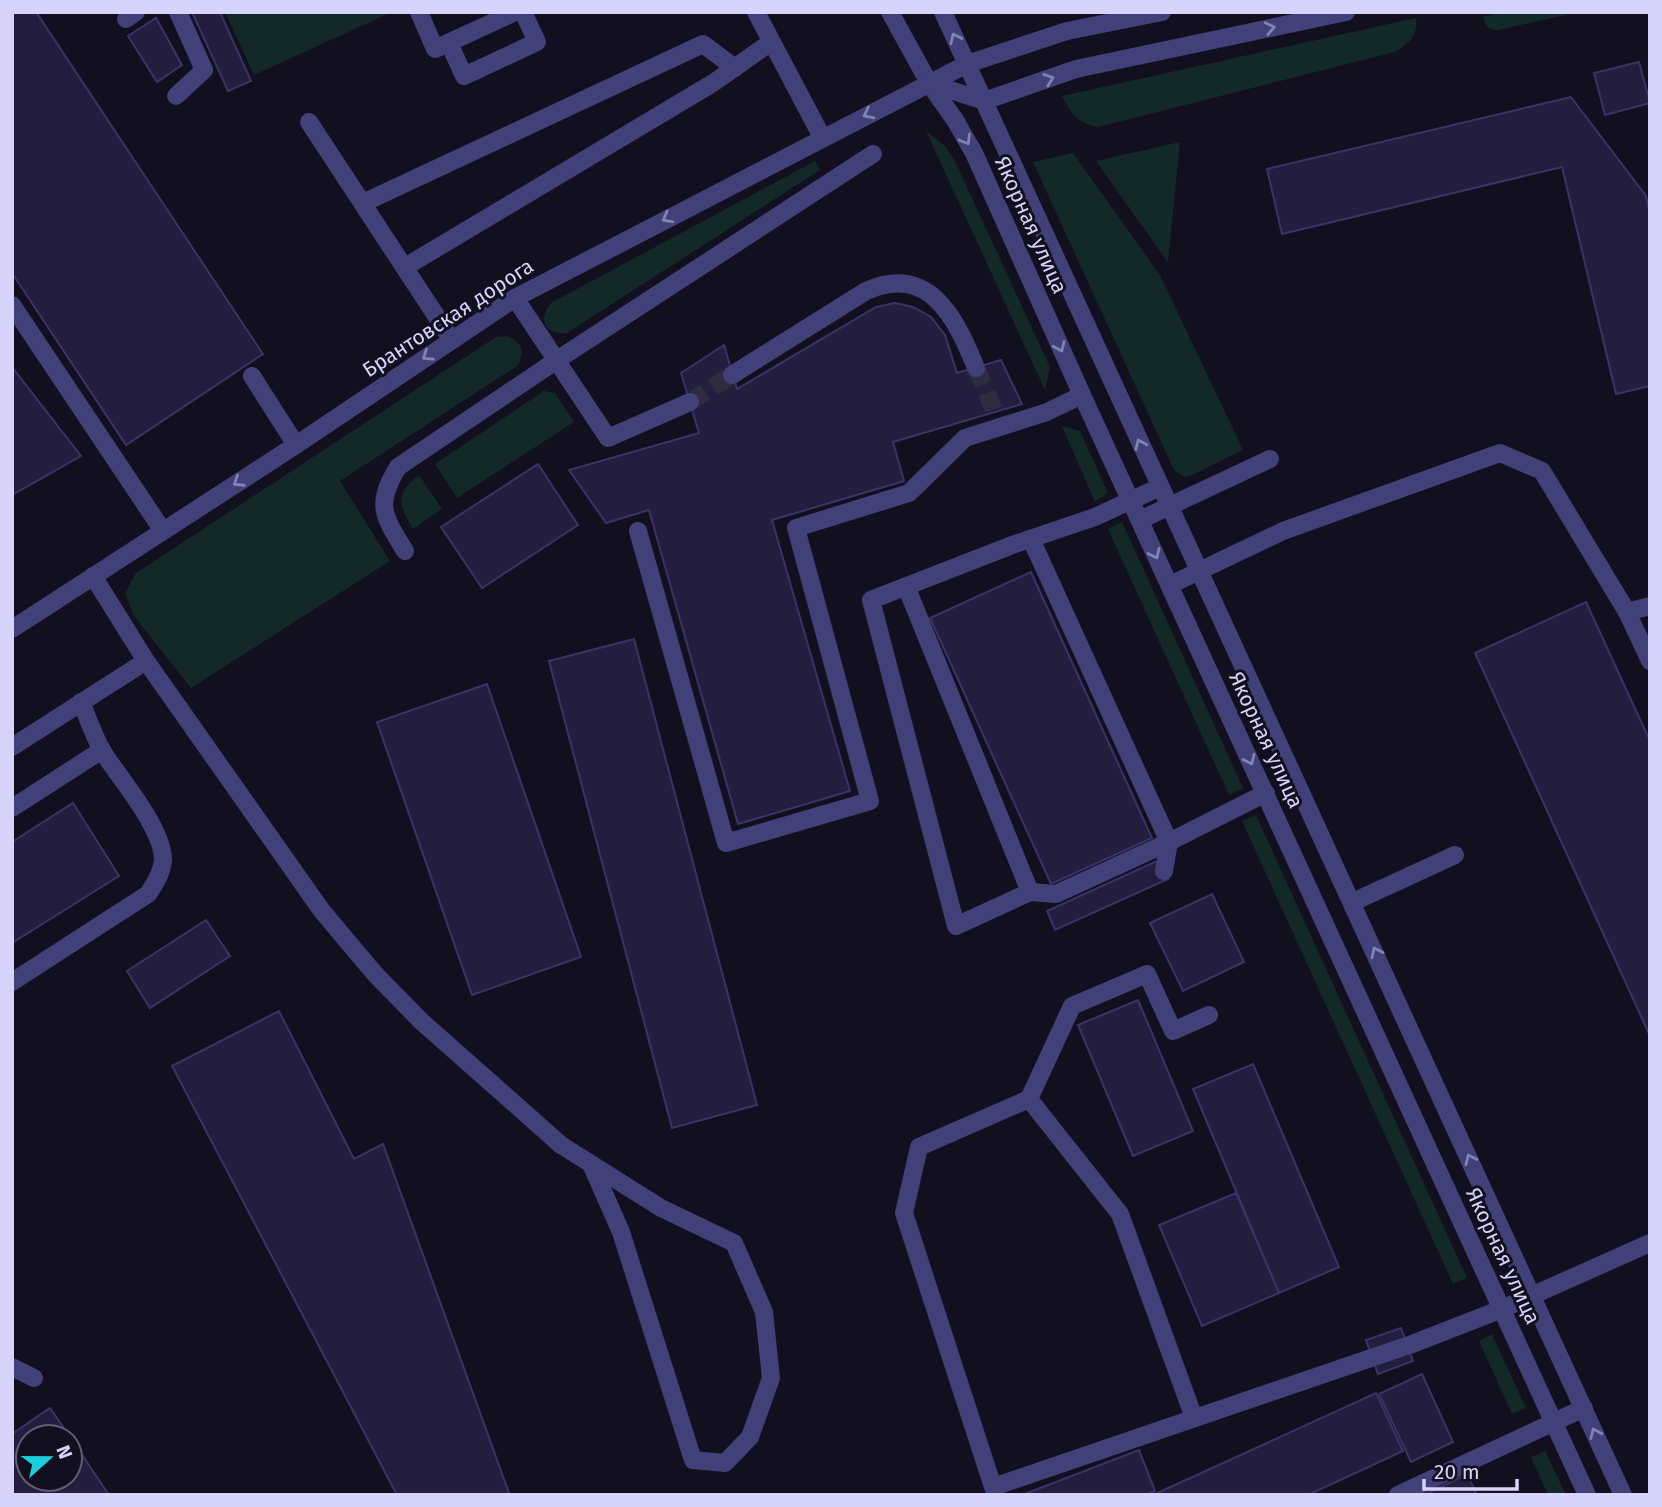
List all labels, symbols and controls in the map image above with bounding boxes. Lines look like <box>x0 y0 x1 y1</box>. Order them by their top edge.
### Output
one-way arrow <box>1264 22 1276 37</box>
one-way arrow <box>949 33 963 45</box>
one-way arrow <box>1042 73 1054 87</box>
one-way arrow <box>863 105 876 119</box>
one-way arrow <box>958 132 971 145</box>
street label: Якорная улица <box>989 152 1073 298</box>
one-way arrow <box>661 210 674 224</box>
street label: Брантовская дорога <box>358 253 538 383</box>
one-way arrow <box>1052 340 1066 352</box>
one-way arrow <box>422 348 435 361</box>
one-way arrow <box>1135 439 1149 451</box>
one-way arrow <box>233 474 246 487</box>
one-way arrow <box>1147 546 1161 559</box>
street label: Якорная улица <box>1223 668 1309 812</box>
one-way arrow <box>1242 753 1256 765</box>
one-way arrow <box>1370 947 1384 959</box>
one-way arrow <box>1464 1154 1478 1166</box>
street label: Якорная улица <box>1460 1184 1546 1328</box>
north arrow <box>14 1423 84 1493</box>
one-way arrow <box>1589 1427 1603 1440</box>
text: N <box>51 1442 77 1462</box>
scale bar <box>1424 1448 1517 1492</box>
text: 20 m <box>1434 1459 1480 1485</box>

